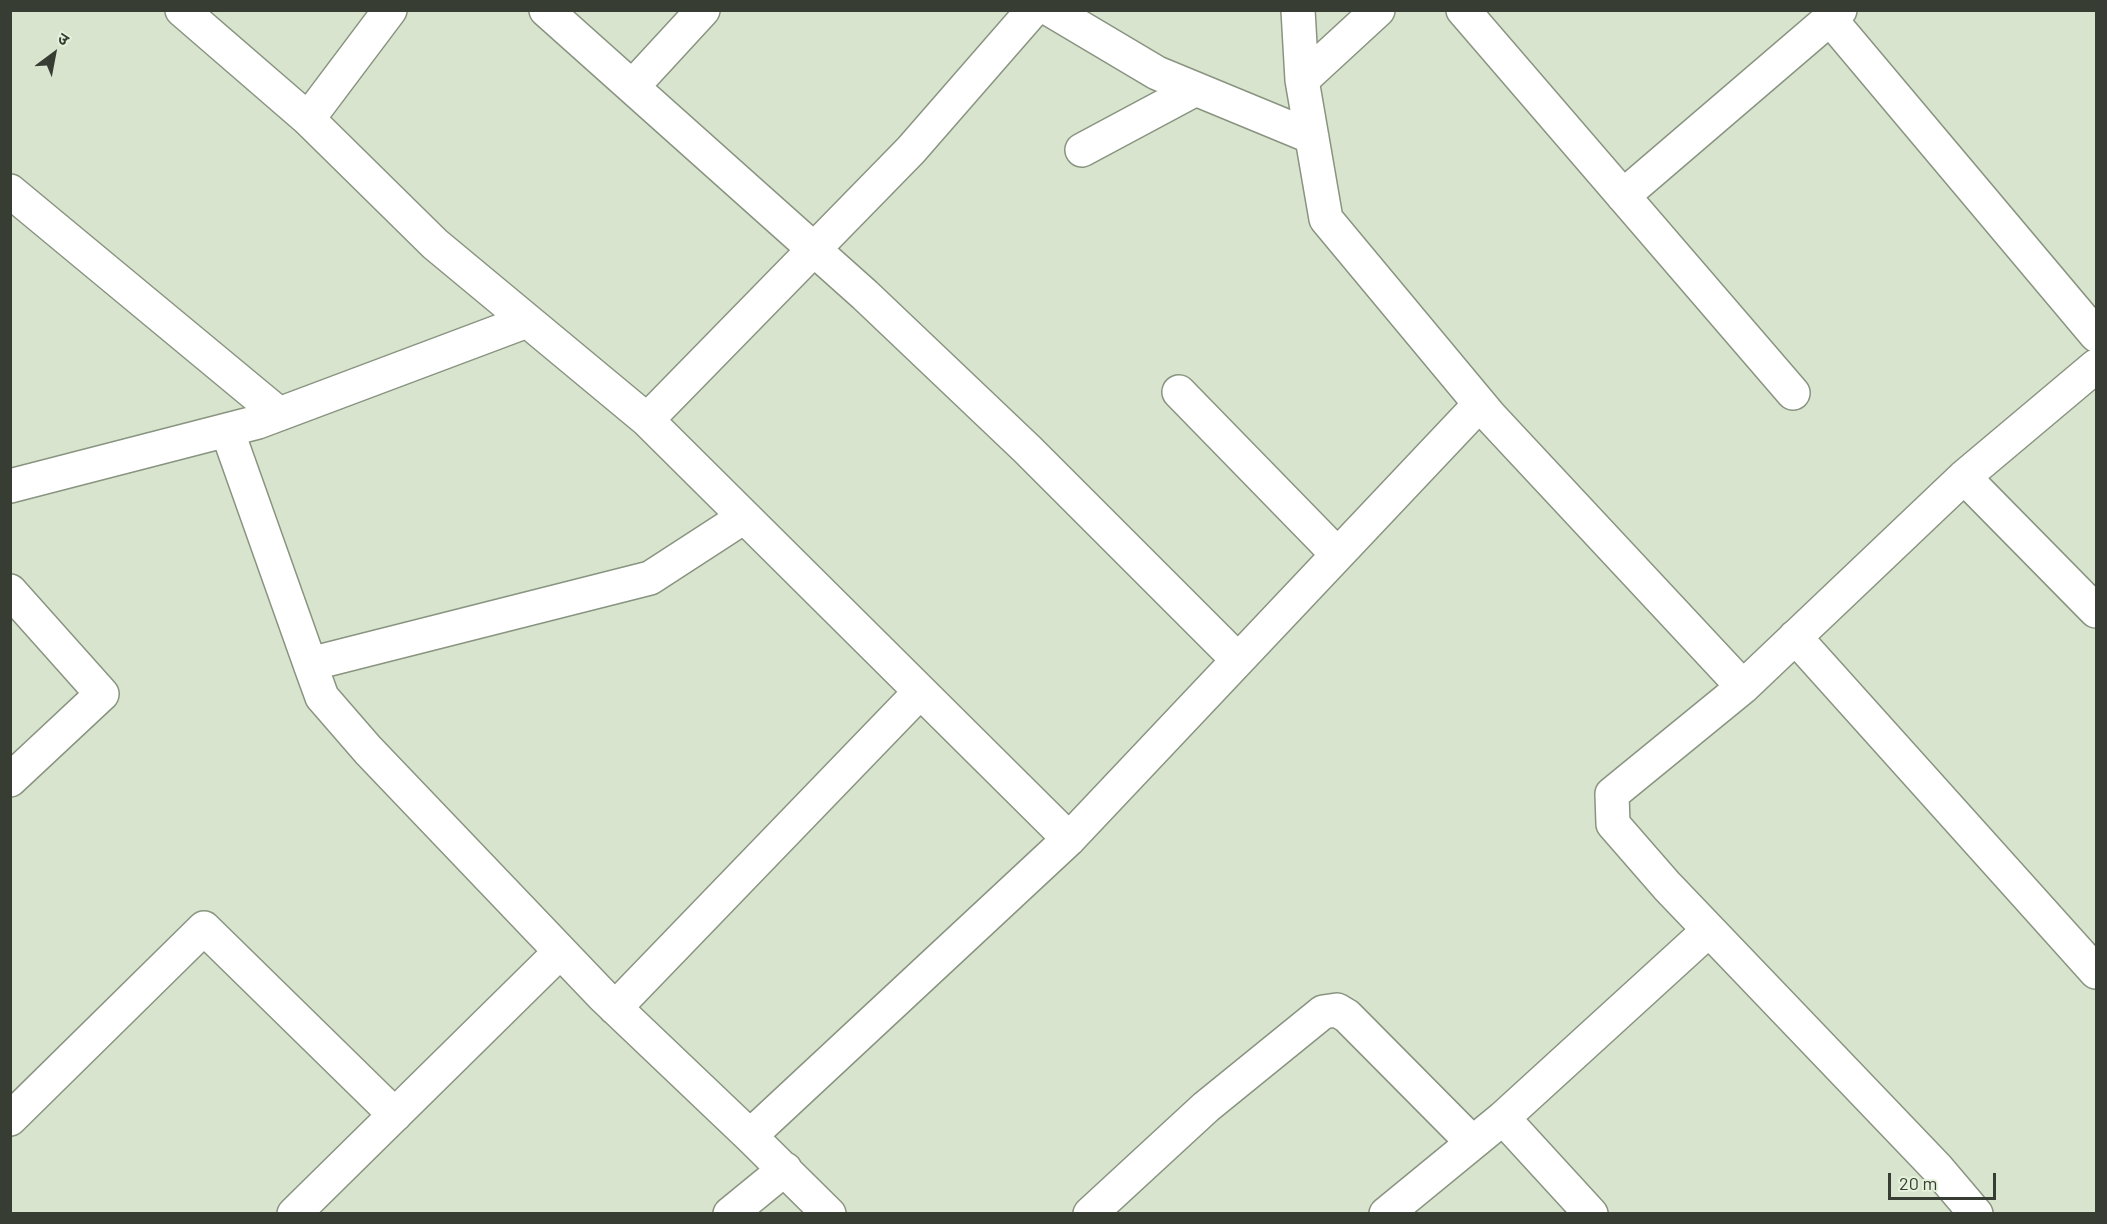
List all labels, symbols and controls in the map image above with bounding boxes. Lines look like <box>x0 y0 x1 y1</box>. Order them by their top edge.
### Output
north arrow <box>24 24 84 84</box>
text: उ <box>55 28 73 49</box>
scale bar <box>1891 1161 1999 1199</box>
text: 20 m <box>1899 1172 1937 1194</box>

